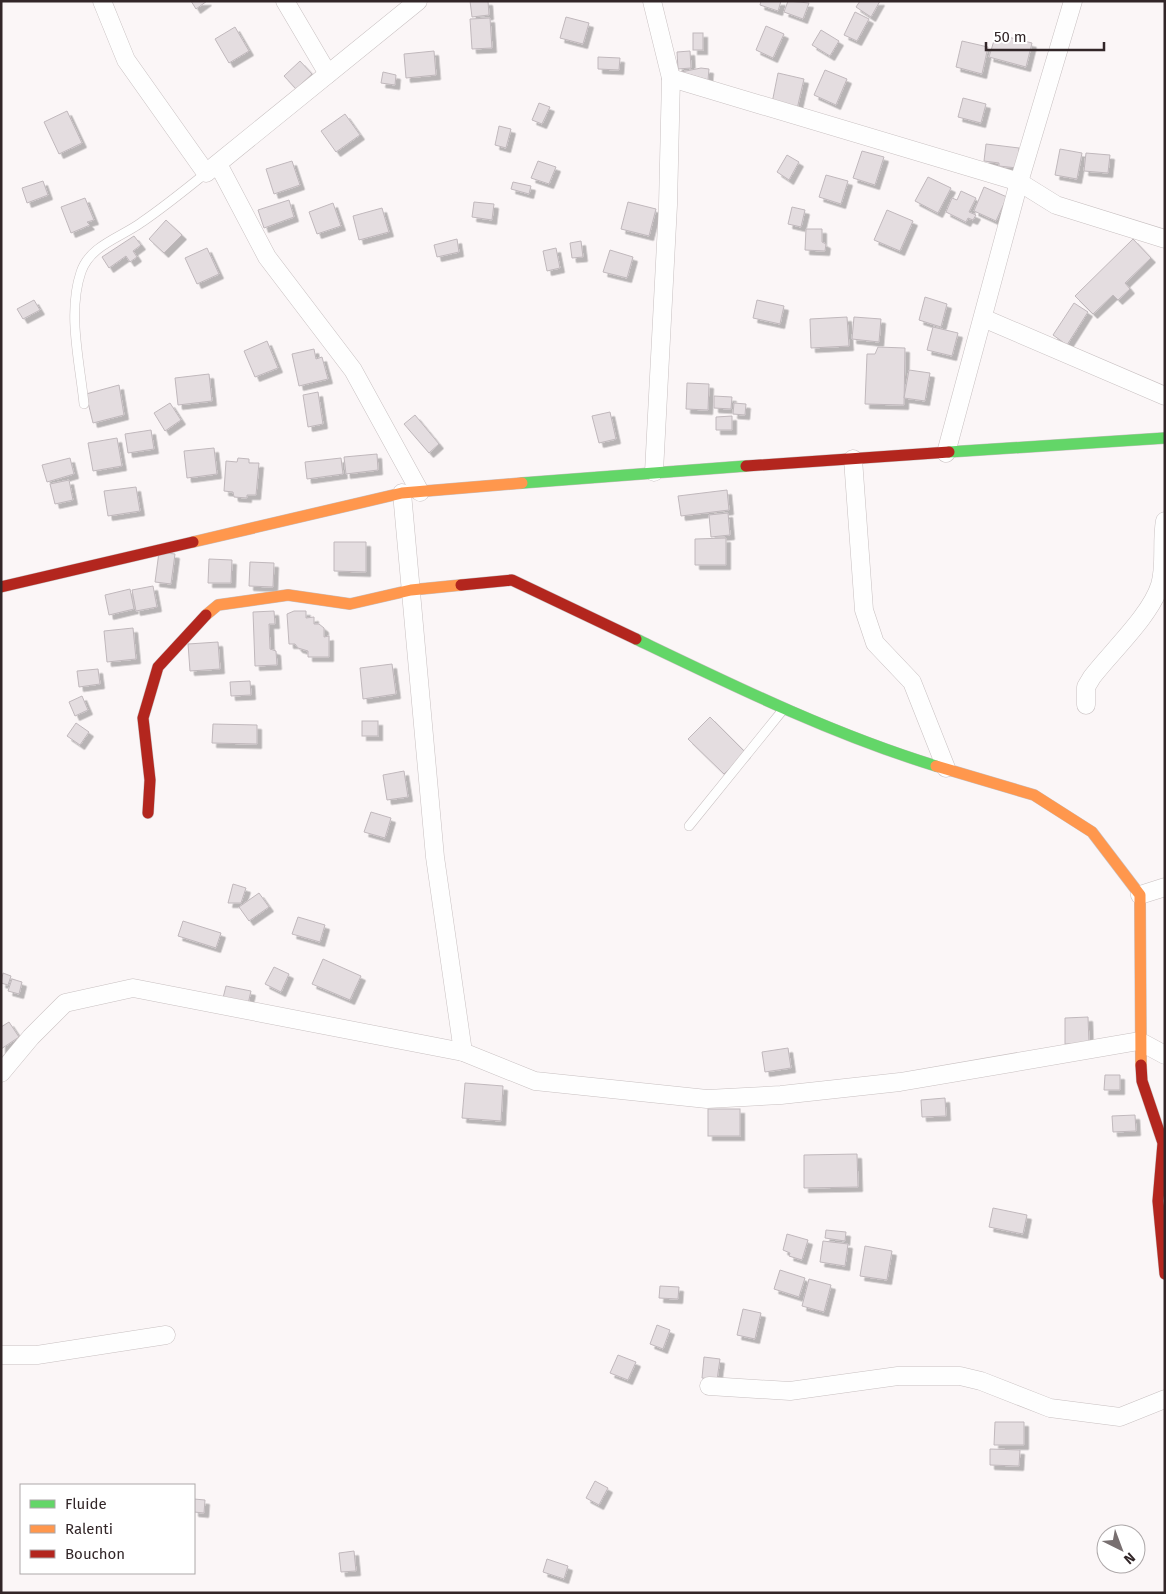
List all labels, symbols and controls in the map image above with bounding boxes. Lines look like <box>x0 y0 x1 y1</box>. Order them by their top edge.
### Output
scale bar <box>986 20 1104 52</box>
text: 50 m <box>994 28 1027 46</box>
legend <box>20 1484 195 1574</box>
text: Fluide <box>65 1495 107 1513</box>
text: Ralenti <box>65 1520 113 1538</box>
north arrow <box>1096 1524 1146 1574</box>
text: Bouchon <box>65 1545 125 1563</box>
text: N <box>1120 1549 1139 1568</box>

